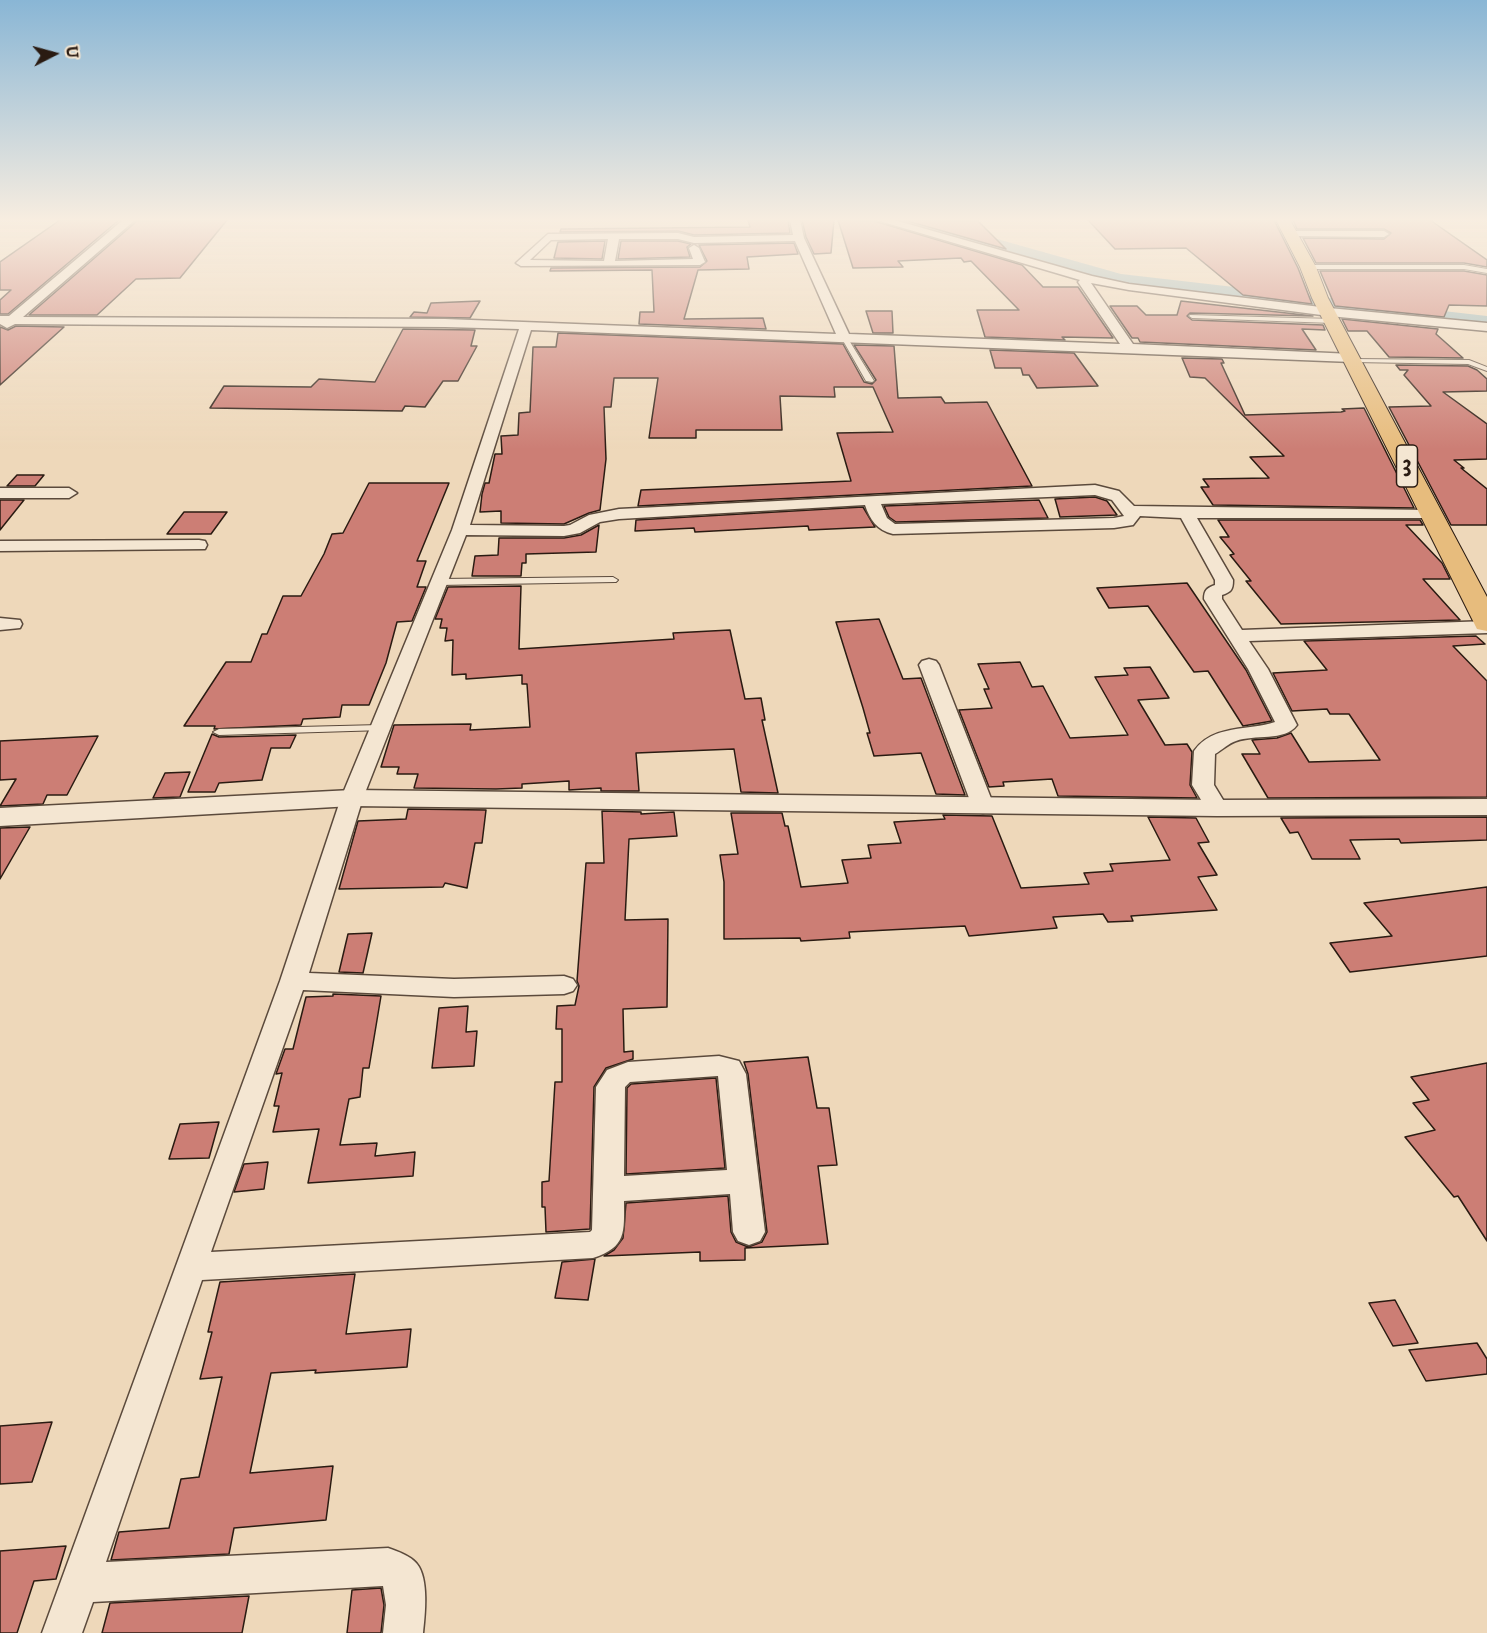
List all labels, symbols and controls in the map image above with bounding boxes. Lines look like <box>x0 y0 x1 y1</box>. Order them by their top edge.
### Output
north arrow <box>24 24 84 84</box>
text: U <box>61 45 82 59</box>
road number: 3 <box>1396 445 1418 487</box>

